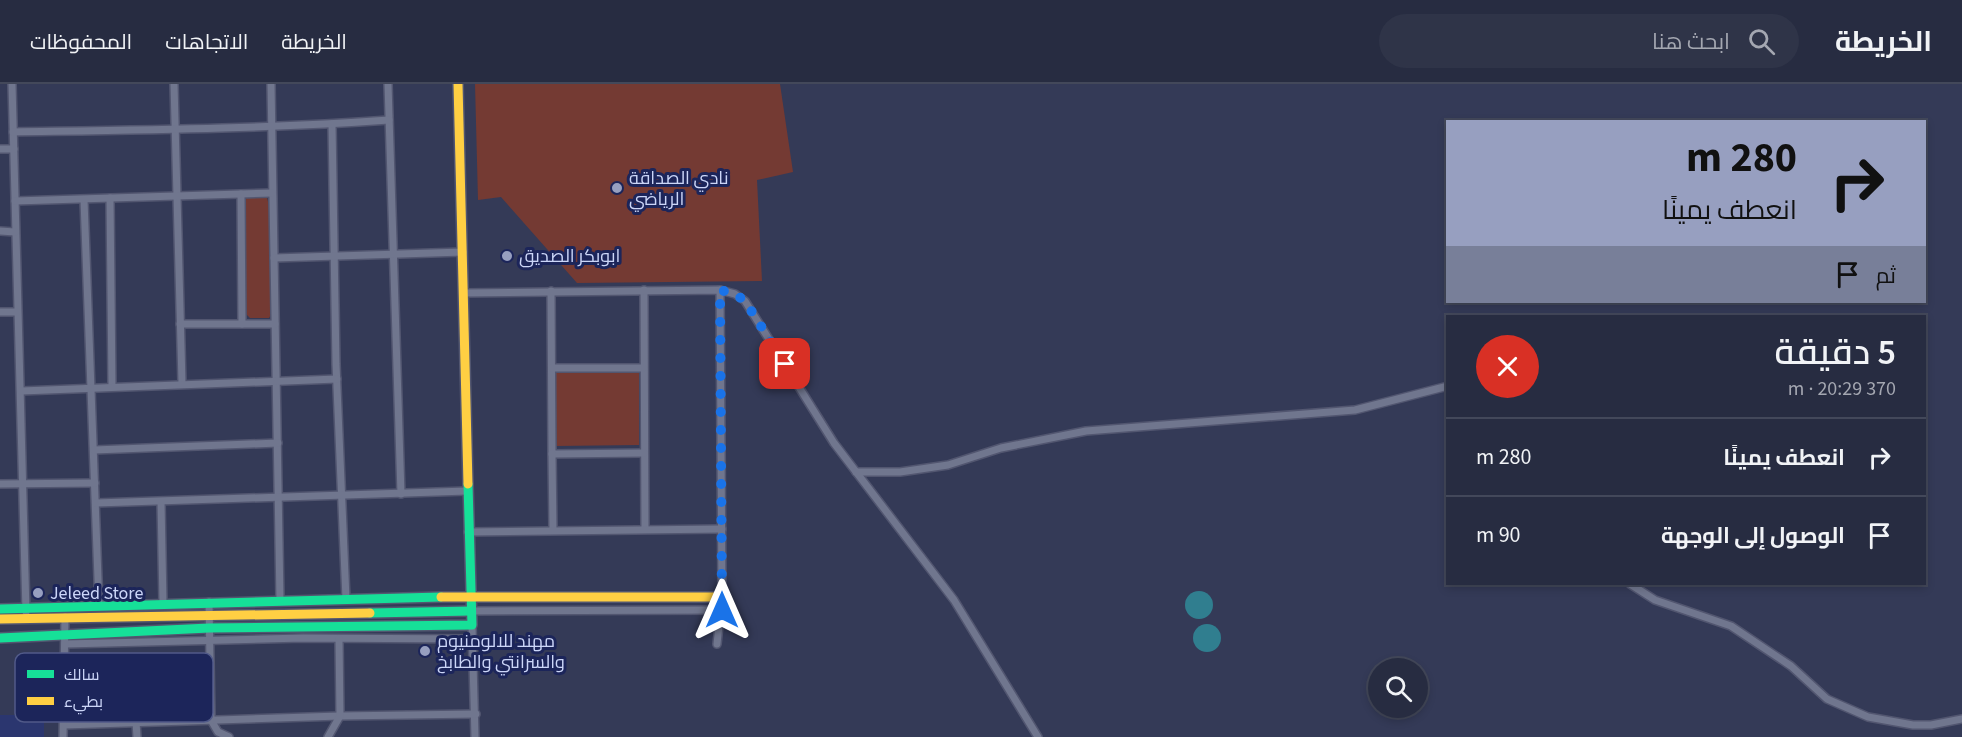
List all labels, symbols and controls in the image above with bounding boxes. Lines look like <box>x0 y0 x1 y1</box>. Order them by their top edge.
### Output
search box <box>1379 14 1799 68</box>
text: الخريطة <box>1835 22 1932 62</box>
icon: search <box>1745 25 1778 58</box>
text: ابحث هنا <box>1652 26 1730 58</box>
text: المحفوظات <box>30 27 132 57</box>
text: الاتجاهات <box>165 27 248 57</box>
text: الخريطة <box>281 27 347 57</box>
text: 280 m <box>1686 128 1797 188</box>
icon: right <box>1818 144 1896 222</box>
place label: نادي الصداقة الرياضي <box>629 166 729 212</box>
marker: نادي الصداقة الرياضي <box>610 181 624 195</box>
text: انعطف يمينًا <box>1662 191 1797 230</box>
place label: ابوبكر الصديق <box>519 244 620 269</box>
marker: ابوبكر الصديق <box>500 249 514 263</box>
icon: arrive <box>1831 258 1864 291</box>
text: ثم <box>1876 260 1896 292</box>
text: 5 دقيقة <box>1774 327 1896 378</box>
button: close <box>1476 335 1539 398</box>
pin <box>759 338 810 389</box>
icon: arrive <box>768 347 801 380</box>
text: 370 m · 20:29 <box>1788 375 1896 403</box>
text: 280 m <box>1476 441 1531 473</box>
icon: right <box>1863 441 1896 474</box>
text: انعطف يمينًا <box>1723 442 1845 474</box>
text: 90 m <box>1476 519 1521 551</box>
icon: arrive <box>1863 519 1896 552</box>
text: الوصول إلى الوجهة <box>1661 520 1845 552</box>
position arrow <box>690 578 754 642</box>
place label: Jeleed Store <box>50 581 143 606</box>
marker: Jeleed Store <box>31 586 45 600</box>
place label: مهند للالومنيوم والسرانتي والطابخ <box>437 629 565 676</box>
marker: مهند للالومنيوم والسرانتي والطابخ <box>418 644 432 658</box>
legend <box>15 653 213 722</box>
map controls <box>1368 658 1428 718</box>
button: search <box>1368 658 1428 718</box>
text: سالك <box>64 664 99 686</box>
text: بطيء <box>64 691 103 715</box>

